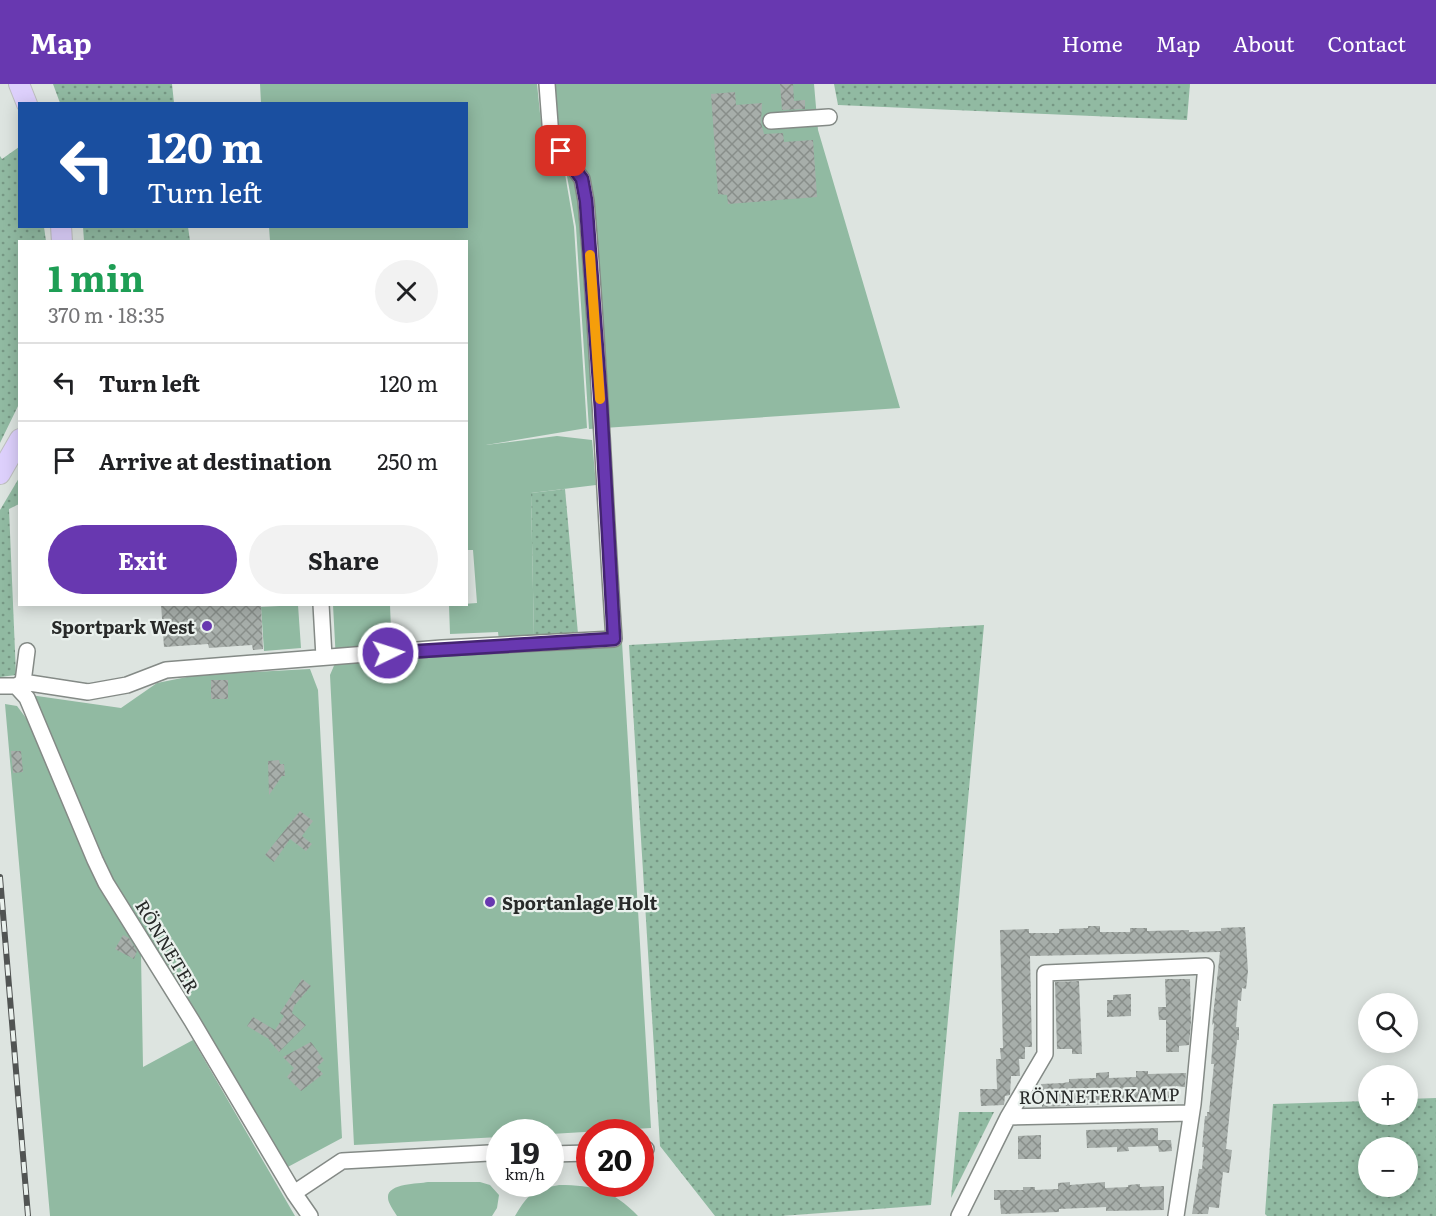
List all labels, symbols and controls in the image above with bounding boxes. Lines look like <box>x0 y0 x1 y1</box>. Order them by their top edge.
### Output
text: Map <box>30 21 92 63</box>
text: Home <box>1062 27 1123 58</box>
text: Map <box>1156 27 1200 58</box>
text: About <box>1233 27 1295 58</box>
text: Contact <box>1328 27 1406 58</box>
text: 120 m <box>147 114 263 176</box>
pin <box>535 125 586 176</box>
icon: left <box>48 126 126 204</box>
icon: arrive <box>544 134 577 167</box>
text: Turn left <box>147 171 262 211</box>
text: 1 min <box>48 250 144 303</box>
button: close <box>375 260 438 323</box>
text: 370 m · 18:35 <box>48 299 165 329</box>
icon: left <box>48 366 81 399</box>
text: Turn left <box>99 366 200 399</box>
text: 120 m <box>379 366 438 399</box>
icon: arrive <box>48 444 81 477</box>
text: Arrive at destination <box>99 444 332 477</box>
text: 250 m <box>377 444 438 477</box>
button: Exit <box>48 525 237 594</box>
button: Share <box>249 525 438 594</box>
place label: Sportpark West <box>51 613 195 640</box>
marker: Sportpark West <box>200 619 214 633</box>
position arrow <box>356 621 420 685</box>
place label: Sportanlage Holt <box>502 889 658 916</box>
street label: RÖNNETER <box>129 894 207 998</box>
marker: Sportanlage Holt <box>483 895 497 909</box>
map controls <box>1358 993 1418 1197</box>
button: search <box>1358 993 1418 1053</box>
button: + <box>1358 1065 1418 1125</box>
street label: RÖNNETERKAMP <box>1018 1080 1180 1110</box>
speed limit sign: 20 <box>576 1119 654 1197</box>
text: 19 <box>510 1129 540 1173</box>
button: − <box>1358 1137 1418 1197</box>
text: km/h <box>505 1162 545 1185</box>

